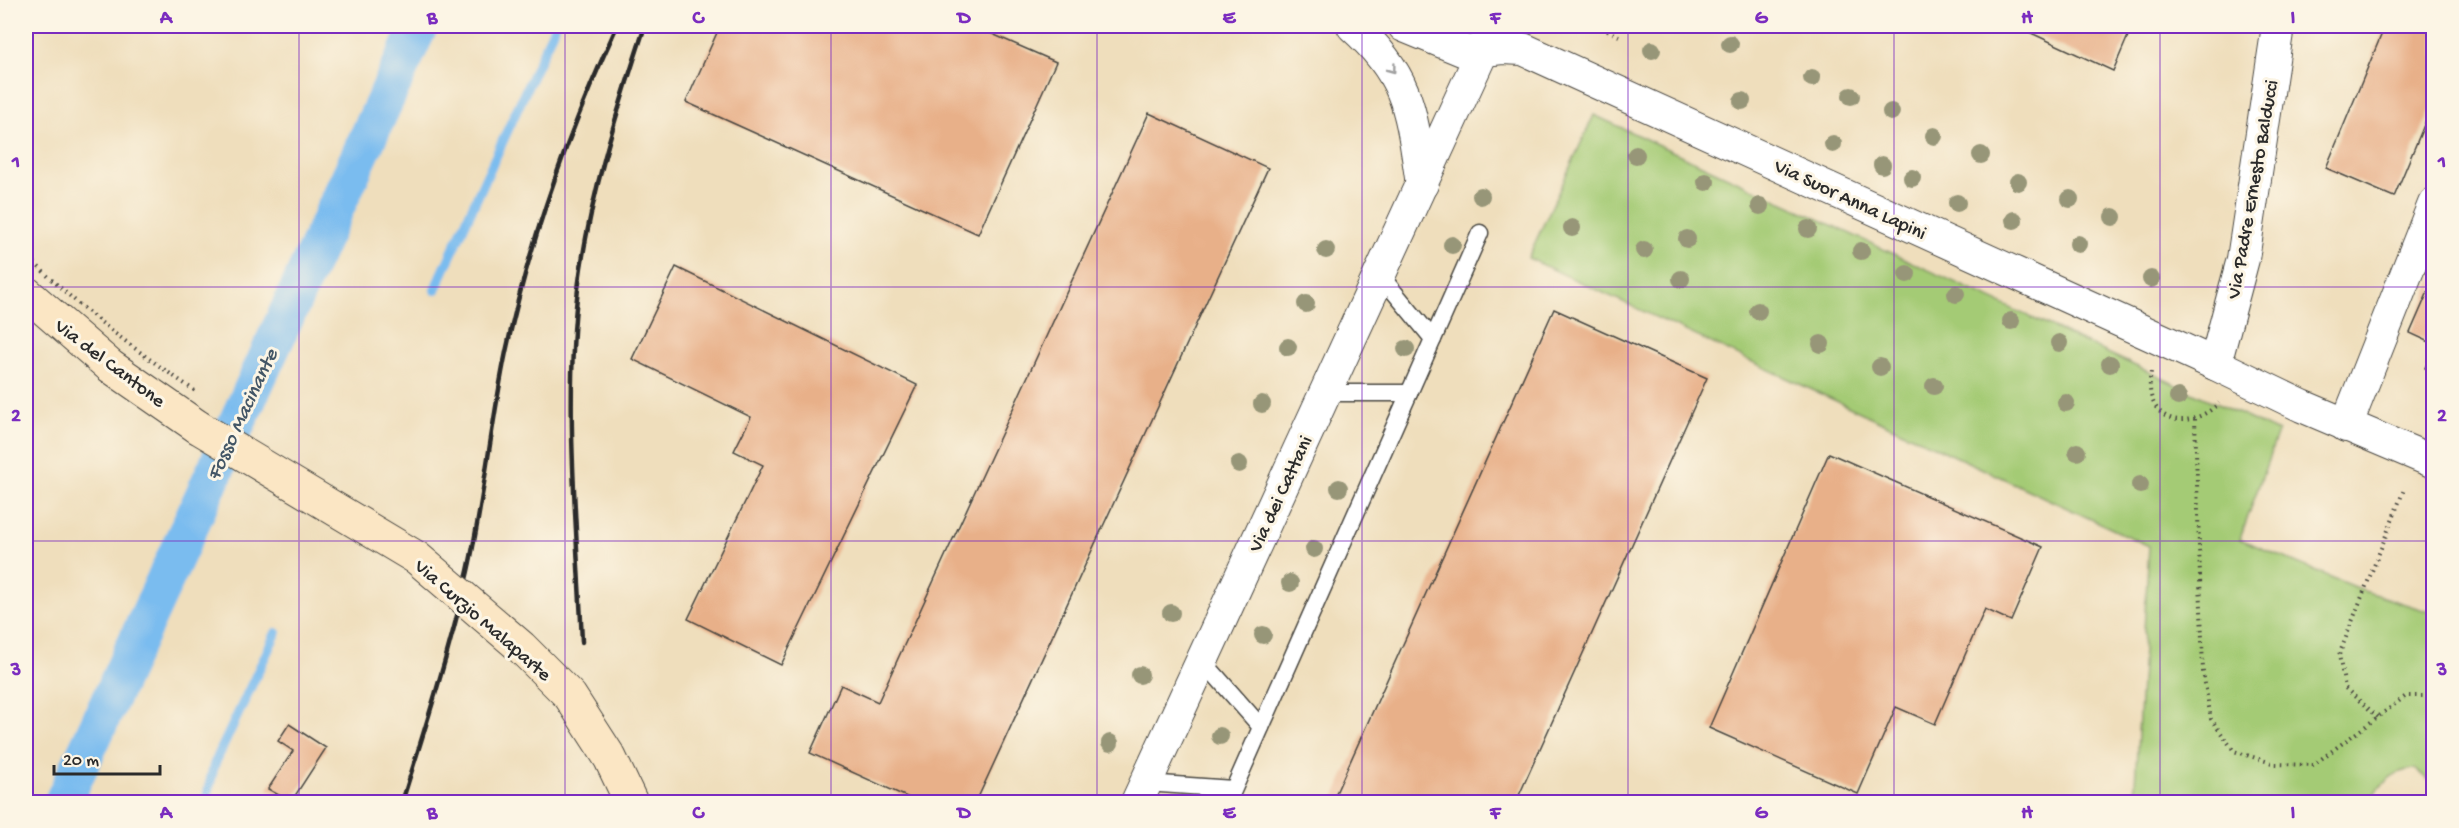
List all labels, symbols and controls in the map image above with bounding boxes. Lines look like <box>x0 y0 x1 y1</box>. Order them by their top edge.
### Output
text: A <box>159 8 174 31</box>
text: B <box>426 8 438 31</box>
text: C <box>692 8 706 31</box>
text: D <box>955 8 971 31</box>
text: E <box>1223 8 1237 31</box>
text: F <box>1489 8 1502 31</box>
text: G <box>1755 8 1769 31</box>
text: H <box>2021 8 2033 31</box>
text: I <box>2291 8 2296 31</box>
one-way arrow <box>1385 62 1396 73</box>
street label: Via Padre Ernesto Balducci <box>2224 78 2285 302</box>
text: 1 <box>11 152 20 175</box>
text: 1 <box>2437 152 2446 175</box>
street label: Via Suor Anna Lapini <box>1769 155 1929 247</box>
street label: Via del Cantone <box>48 315 169 414</box>
water label: Fosso Macinante <box>203 345 286 485</box>
text: 2 <box>11 406 21 429</box>
text: 2 <box>2437 406 2447 429</box>
street label: Via dei Cattani <box>1245 433 1319 557</box>
street label: Via Curzio Malaparte <box>408 555 555 688</box>
text: 3 <box>10 660 21 683</box>
text: 3 <box>2436 660 2447 683</box>
scale bar <box>54 738 160 776</box>
text: 20 m <box>63 751 99 772</box>
text: A <box>159 803 174 826</box>
text: B <box>426 803 438 826</box>
text: C <box>692 803 706 826</box>
text: D <box>955 803 971 826</box>
text: E <box>1223 803 1237 826</box>
text: F <box>1489 803 1502 826</box>
text: G <box>1755 803 1769 826</box>
text: H <box>2021 803 2033 826</box>
text: I <box>2291 803 2296 826</box>

